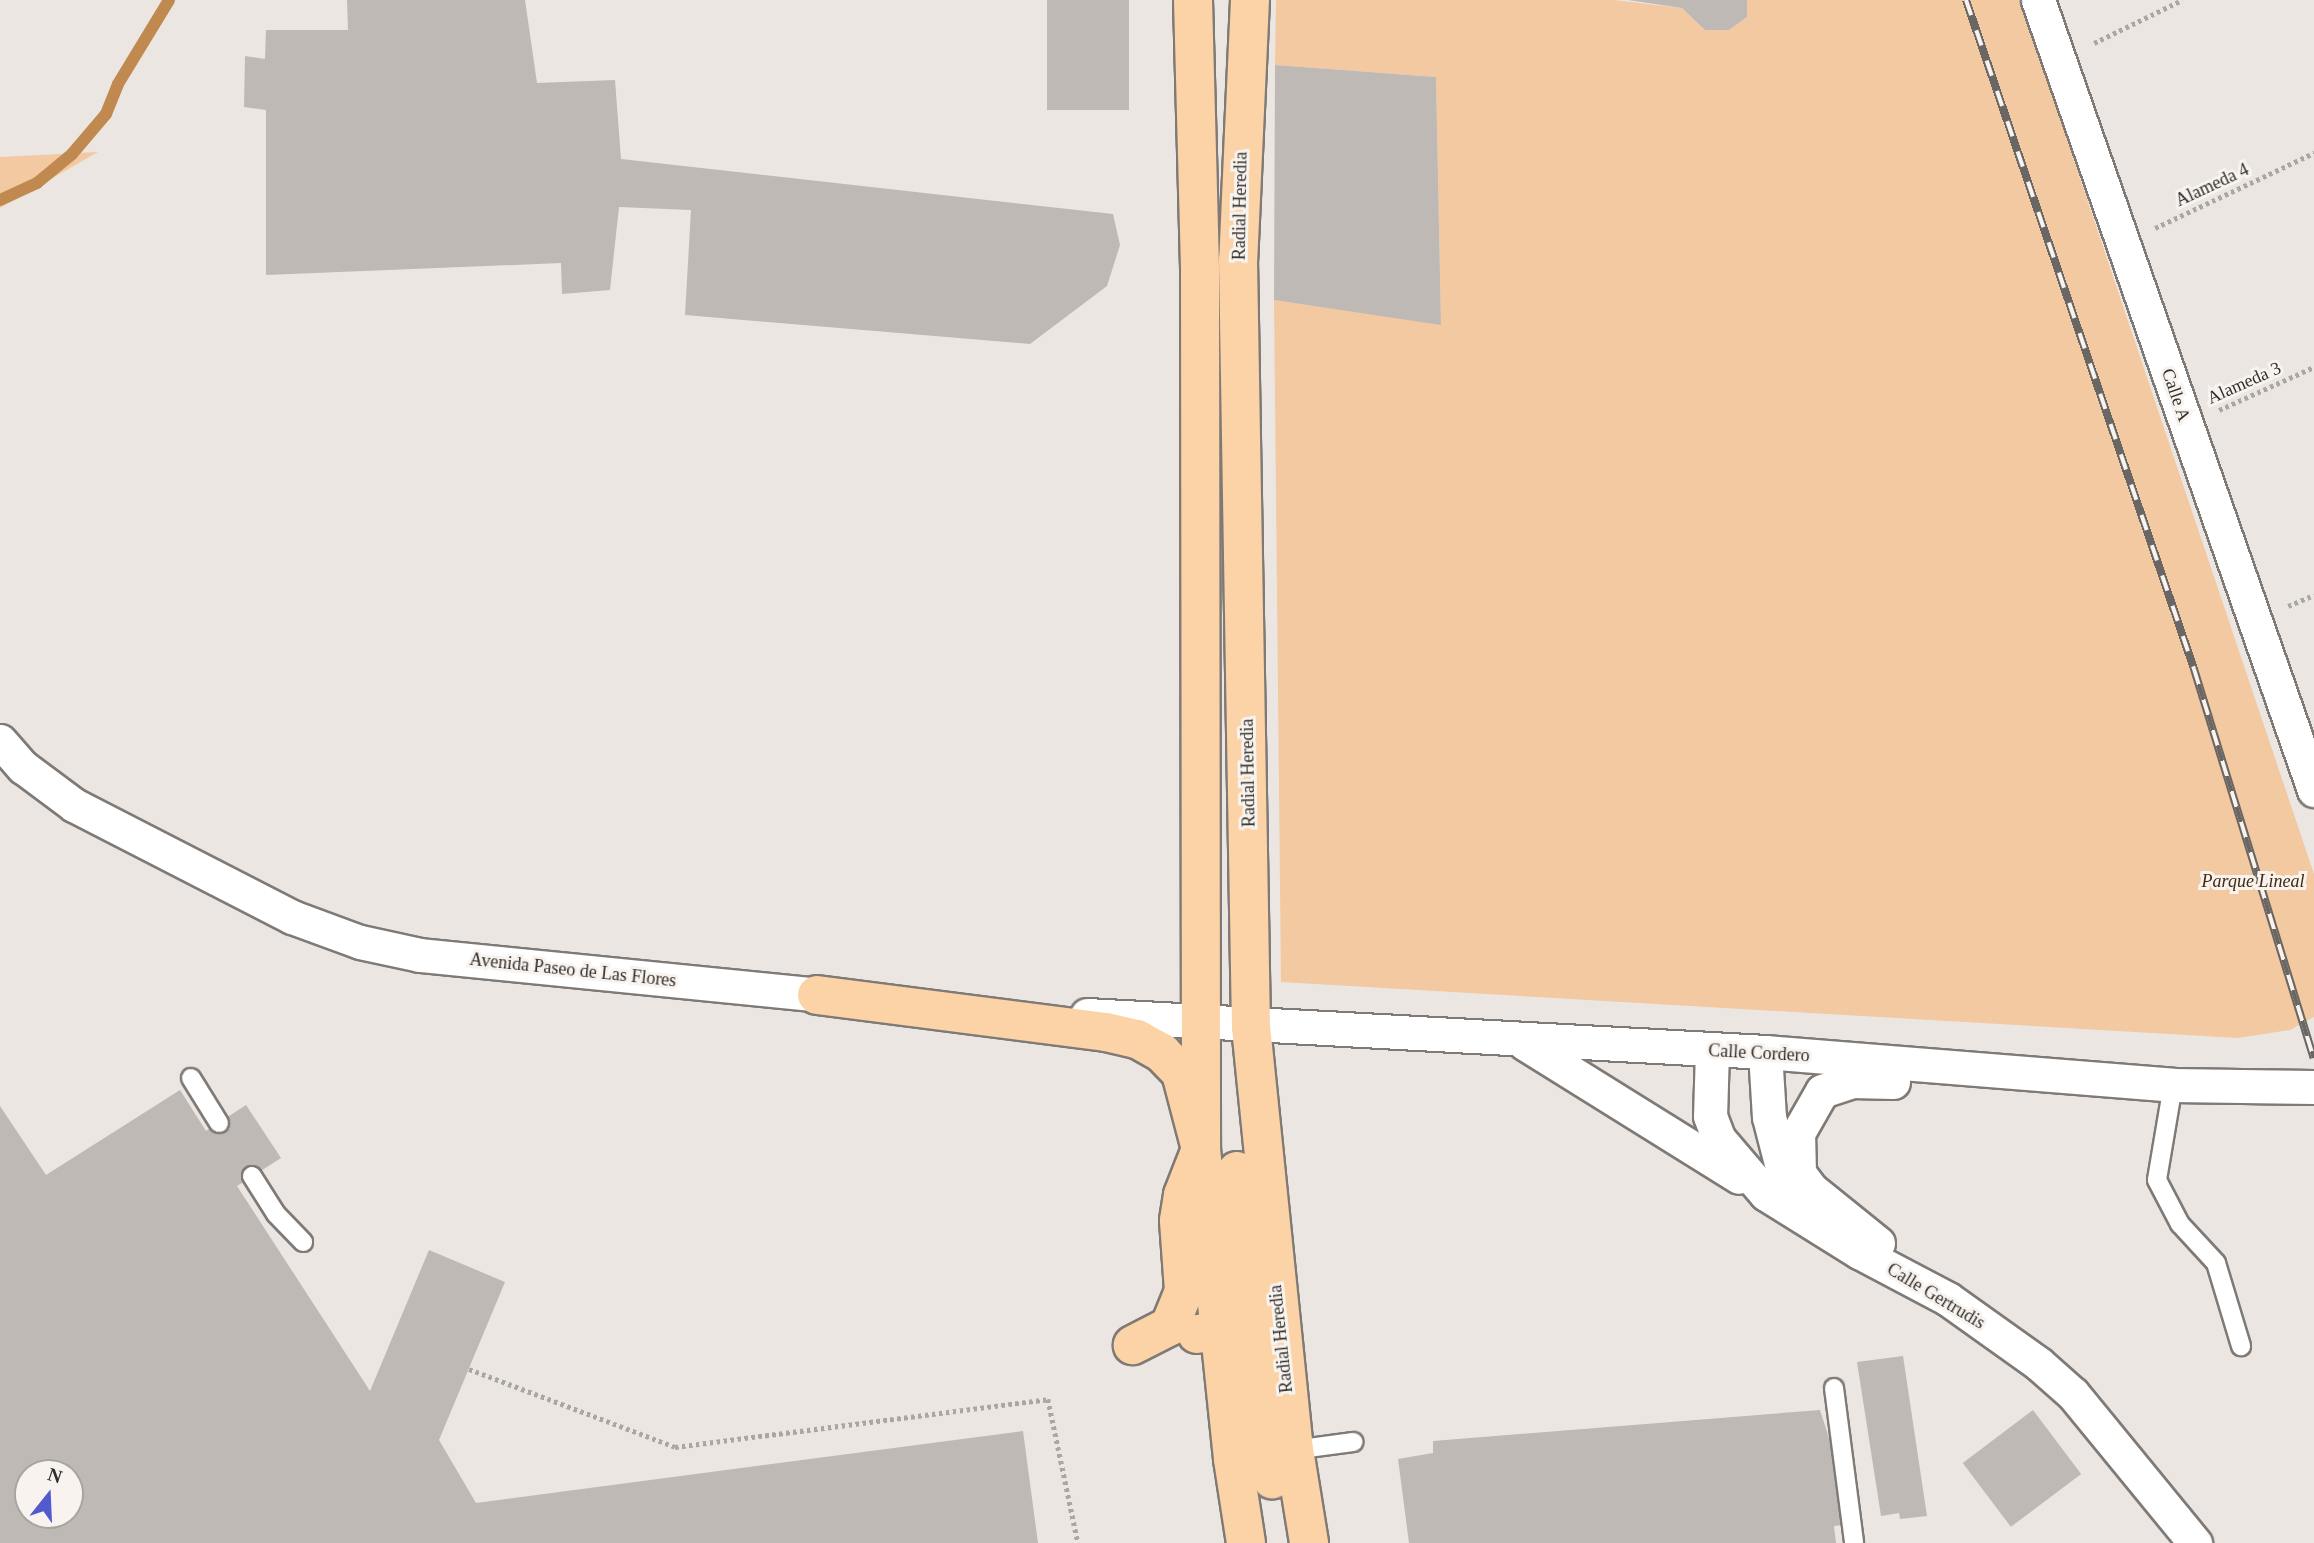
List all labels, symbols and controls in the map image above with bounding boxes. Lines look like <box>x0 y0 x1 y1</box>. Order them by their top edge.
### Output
street label: Radial Heredia <box>1228 152 1252 260</box>
street label: Alameda 4 <box>2172 159 2252 211</box>
street label: Alameda 3 <box>2204 357 2284 409</box>
street label: Calle A <box>2157 365 2195 425</box>
street label: Radial Heredia <box>1236 719 1260 827</box>
park label: Parque Lineal <box>2202 870 2304 892</box>
street label: Avenida Paseo de Las Flores <box>469 948 677 992</box>
street label: Calle Cordero <box>1708 1040 1810 1066</box>
street label: Calle Gertrudis <box>1883 1258 1989 1334</box>
street label: Radial Heredia <box>1265 1284 1297 1394</box>
north arrow <box>14 1459 84 1529</box>
text: N <box>45 1463 65 1488</box>

